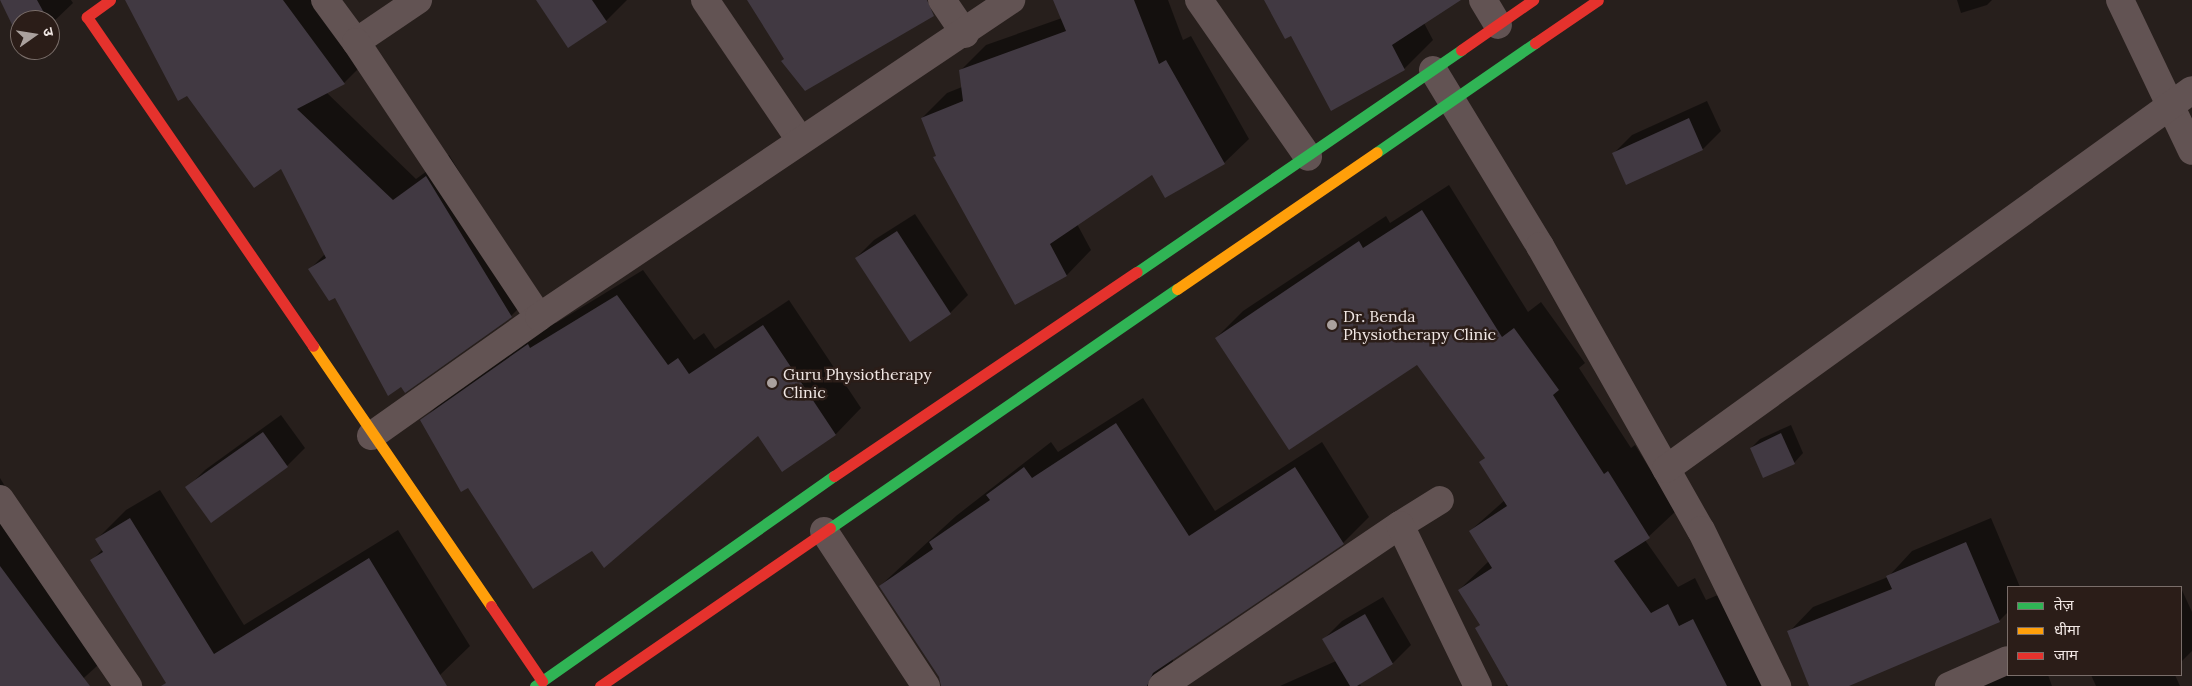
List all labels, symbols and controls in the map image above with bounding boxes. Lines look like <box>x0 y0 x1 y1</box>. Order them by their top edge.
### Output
north arrow <box>10 10 60 60</box>
text: उ <box>39 26 58 38</box>
place label: Dr. Benda Physiotherapy Clinic <box>1343 306 1496 344</box>
marker: Dr. Benda Physiotherapy Clinic <box>1325 318 1339 332</box>
place label: Guru Physiotherapy Clinic <box>783 364 932 402</box>
marker: Guru Physiotherapy Clinic <box>765 376 779 390</box>
legend <box>2007 586 2182 676</box>
text: तेज़ <box>2054 595 2074 614</box>
text: धीमा <box>2054 620 2080 639</box>
text: जाम <box>2054 645 2078 664</box>

